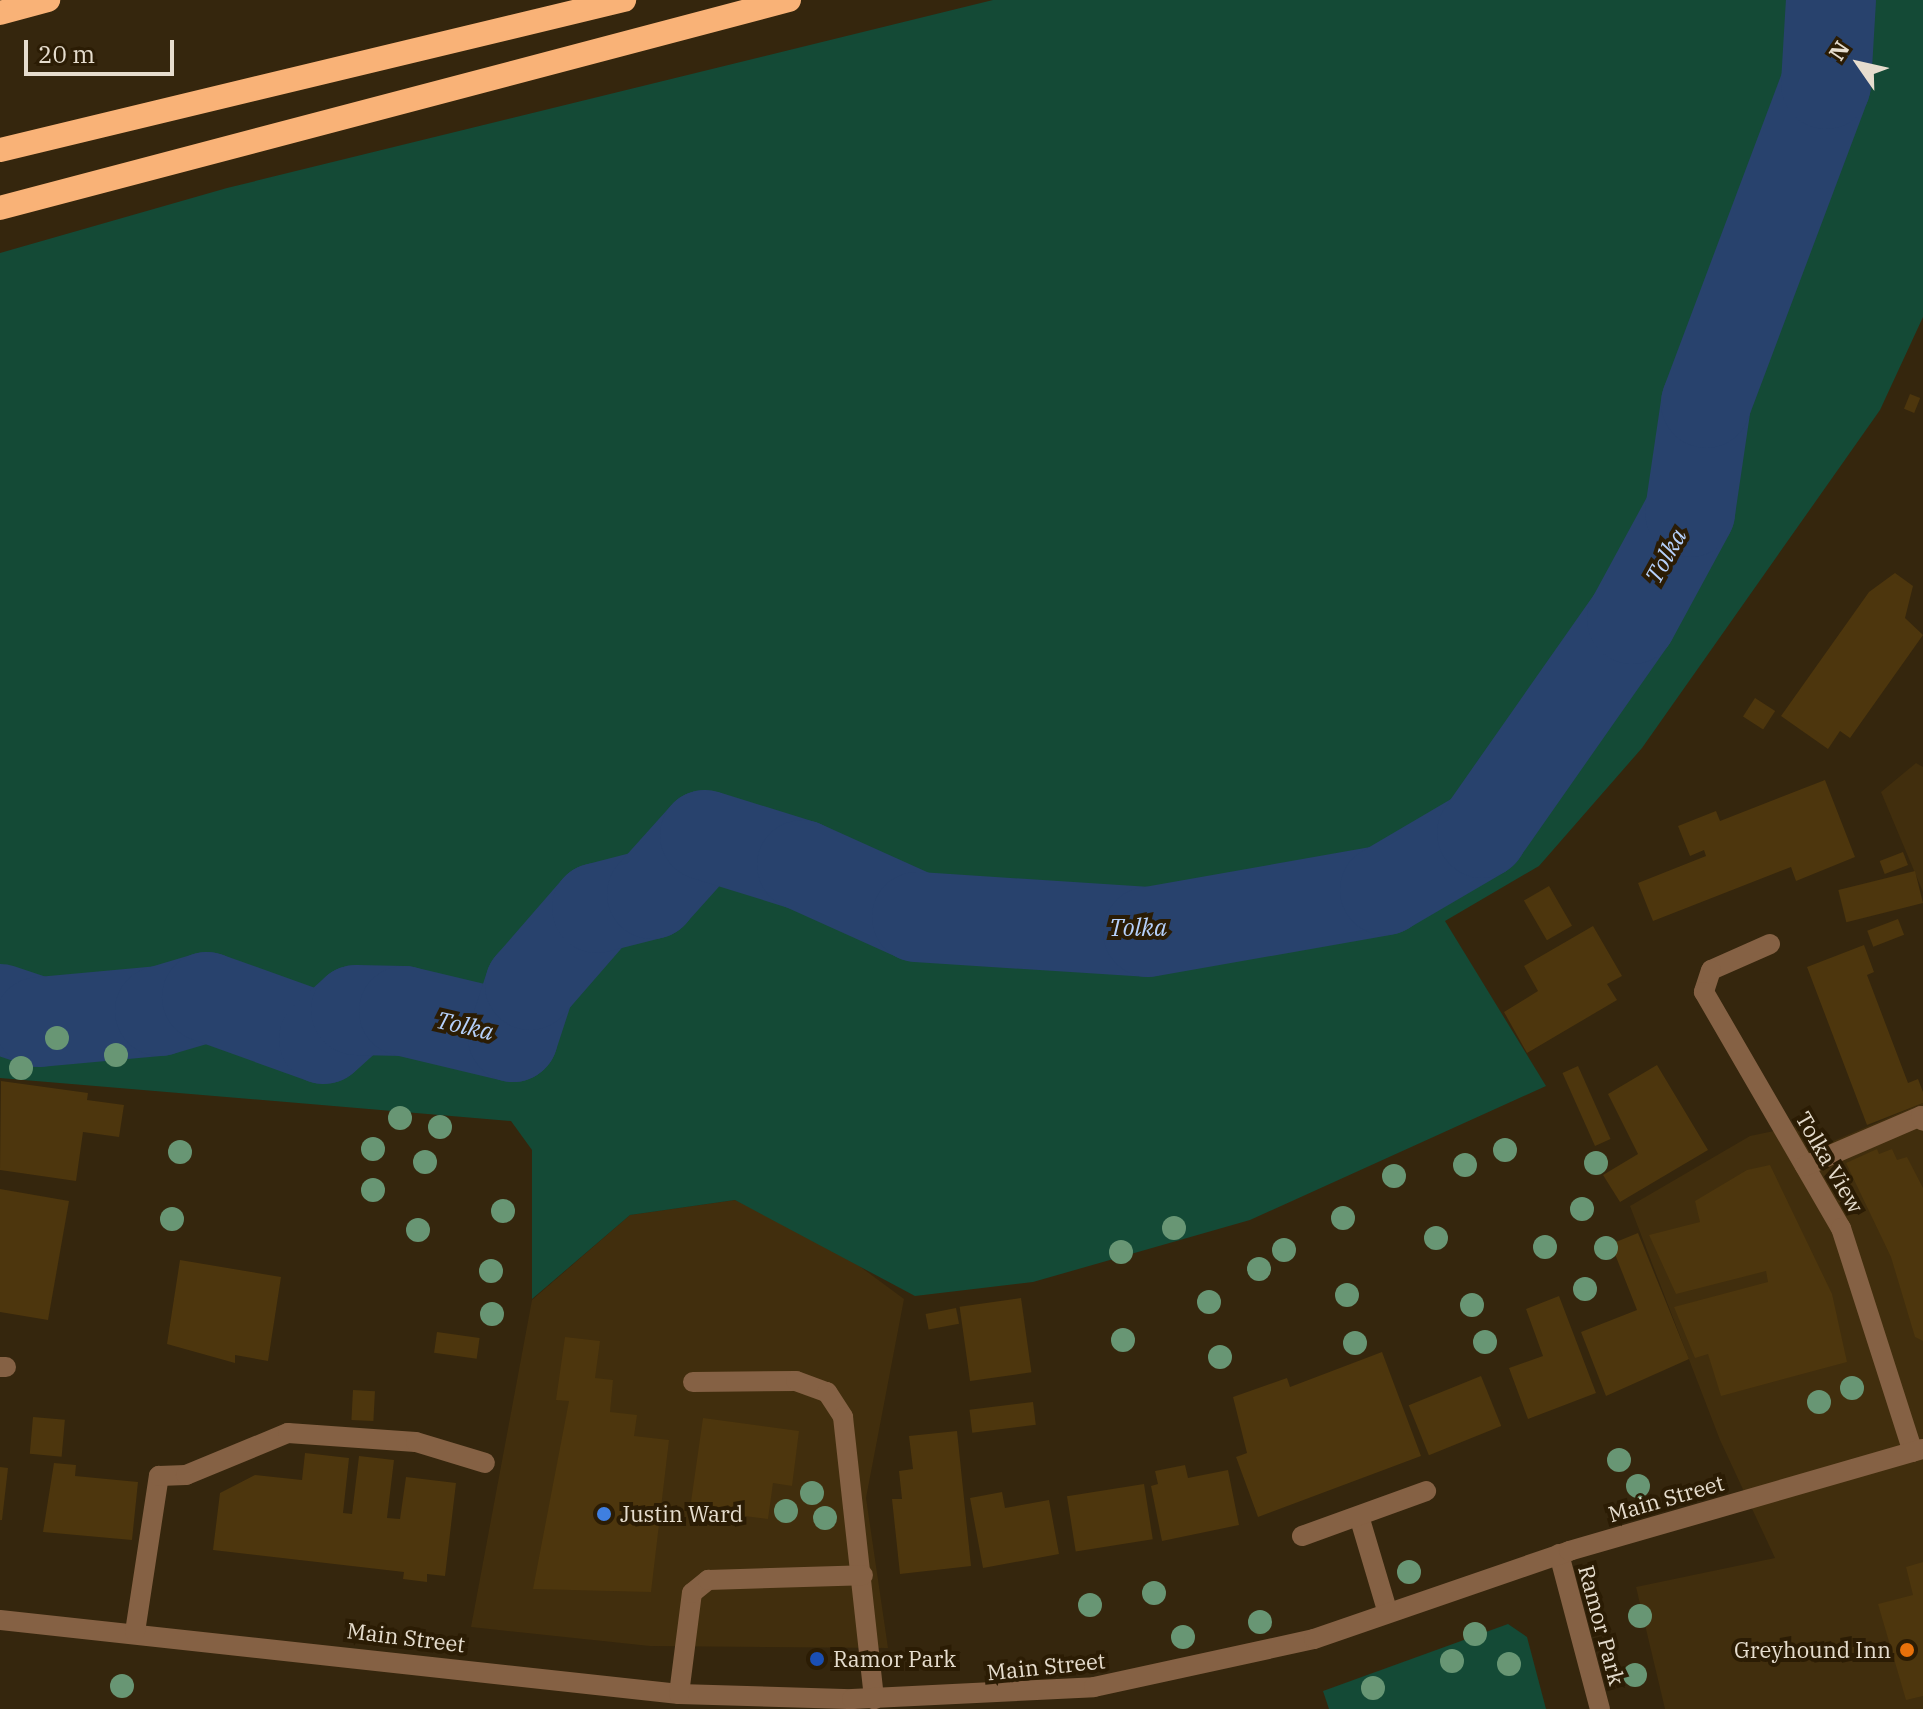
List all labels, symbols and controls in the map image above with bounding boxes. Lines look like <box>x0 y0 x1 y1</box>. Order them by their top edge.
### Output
scale bar <box>28 24 178 74</box>
north arrow <box>1819 24 1899 104</box>
text: N <box>1822 35 1856 66</box>
text: 20 m <box>38 38 95 70</box>
water label: Tolka <box>1639 524 1693 588</box>
water label: Tolka <box>1109 914 1167 942</box>
water label: Tolka <box>433 1005 497 1047</box>
street label: Tolka View <box>1790 1107 1870 1217</box>
street label: Main Street <box>1605 1469 1727 1527</box>
place label: Justin Ward <box>620 1501 743 1527</box>
marker: Justin Ward <box>595 1505 613 1523</box>
street label: Ramor Park <box>1573 1562 1631 1688</box>
street label: Main Street <box>345 1617 467 1657</box>
place label: Greyhound Inn <box>1734 1637 1891 1663</box>
marker: Greyhound Inn <box>1898 1641 1916 1659</box>
place label: Ramor Park <box>833 1646 956 1672</box>
street label: Main Street <box>985 1647 1107 1685</box>
marker: Ramor Park <box>808 1650 826 1668</box>

